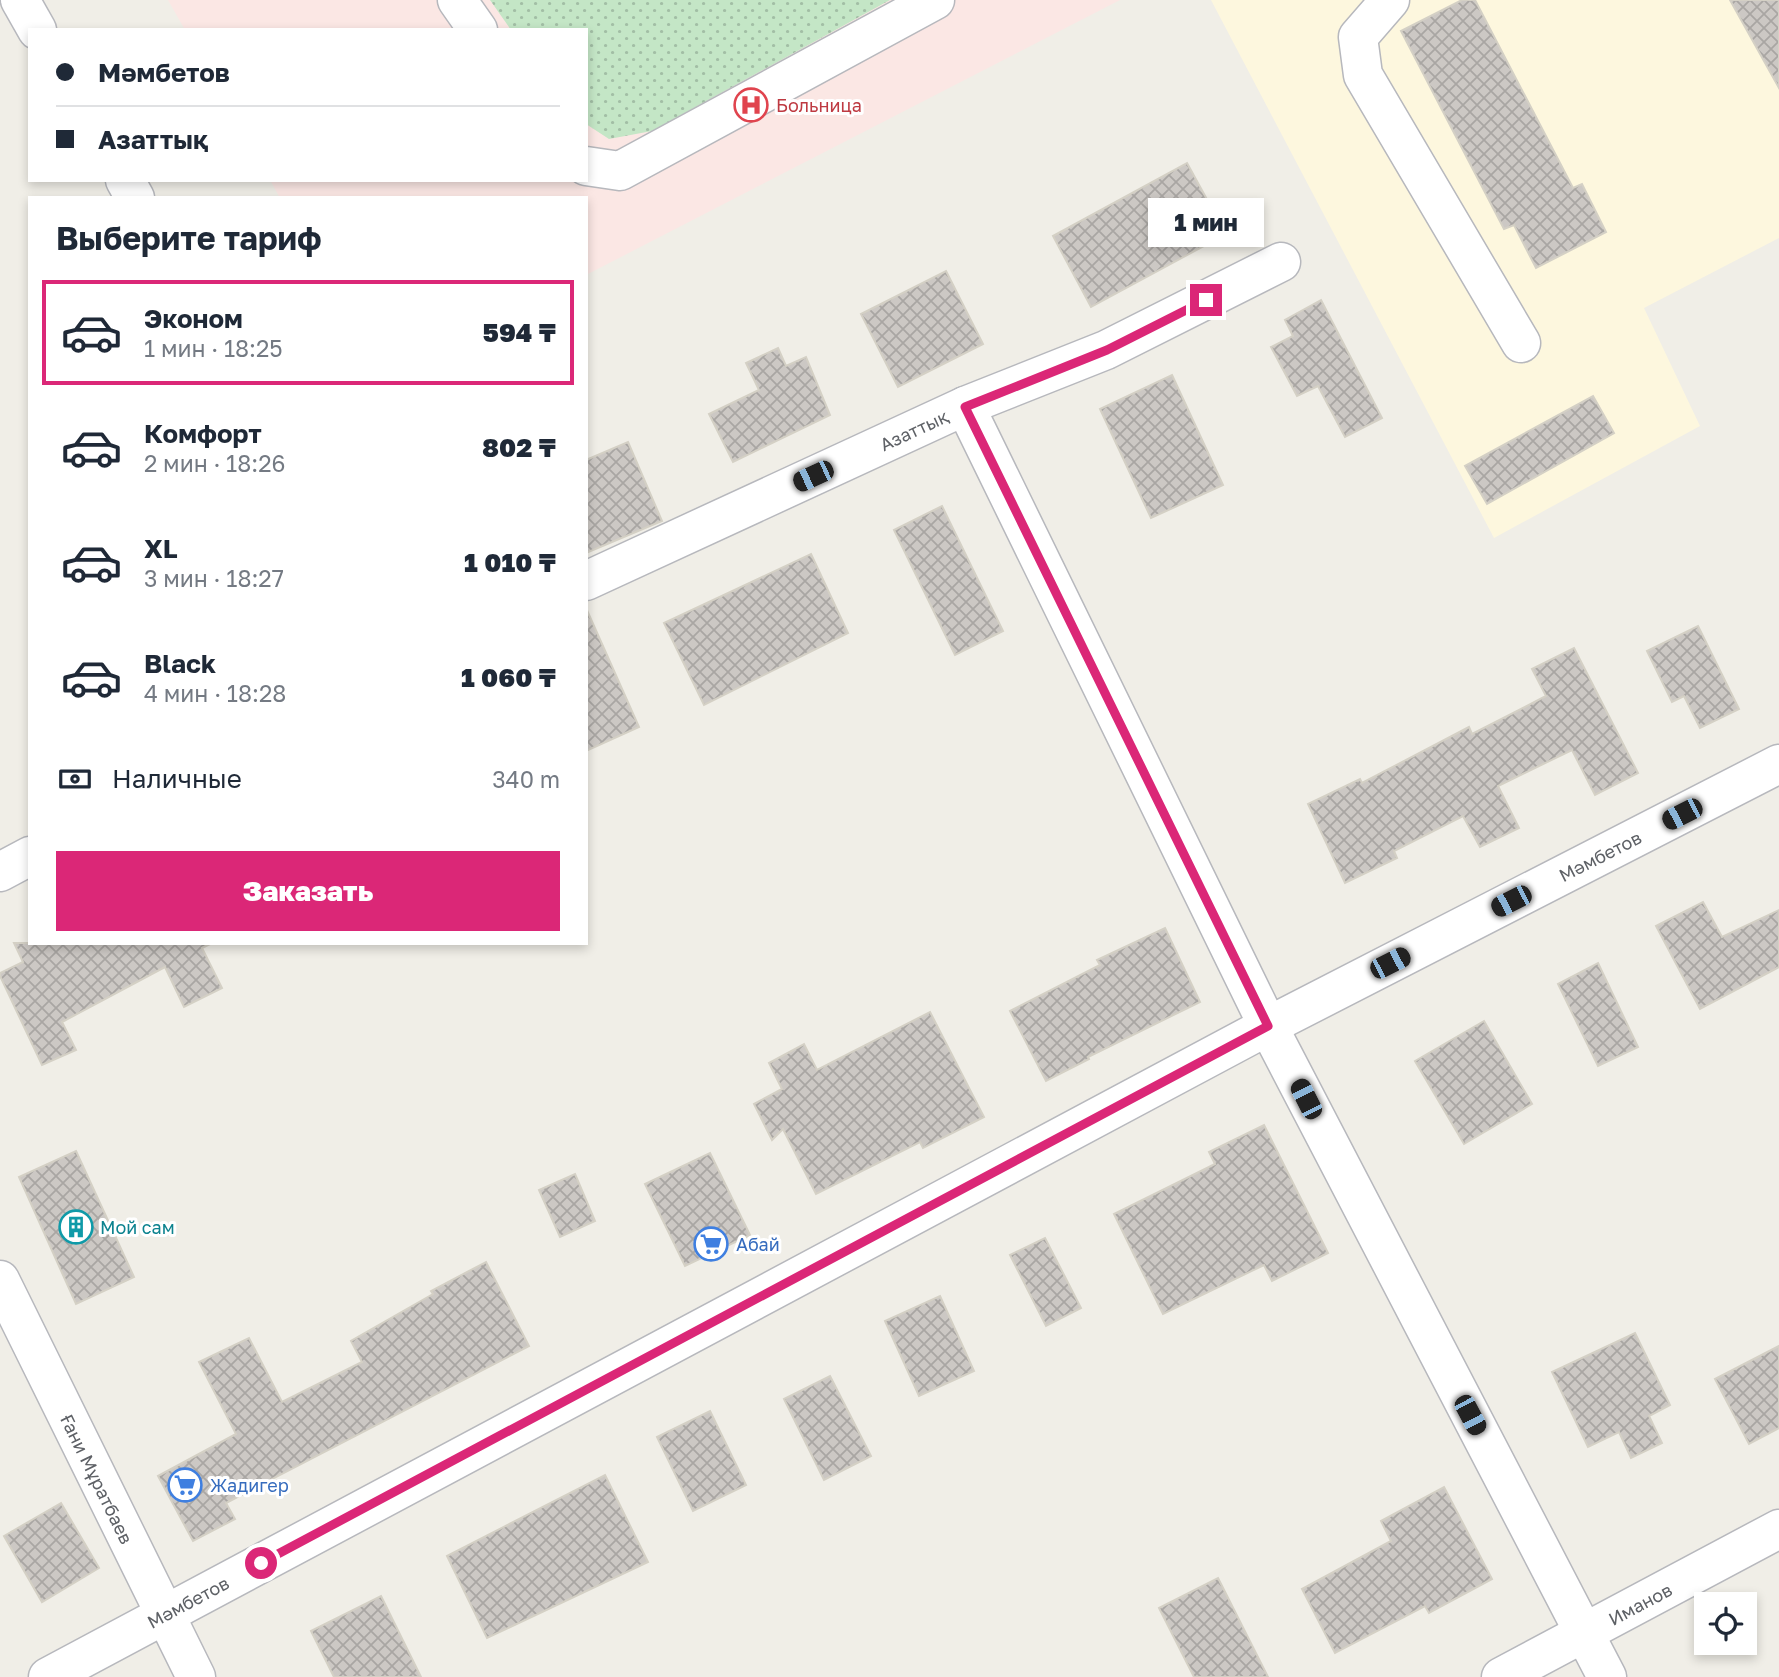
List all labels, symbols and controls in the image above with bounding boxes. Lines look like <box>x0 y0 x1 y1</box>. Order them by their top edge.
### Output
text: Мәмбетов <box>98 57 230 88</box>
hospital icon: Больница <box>732 86 770 124</box>
place label: Больница <box>776 94 862 116</box>
text: Азаттық <box>98 124 209 155</box>
callout: 1 мин <box>1148 198 1264 247</box>
text: 1 мин <box>1174 208 1238 236</box>
text: Выберите тариф <box>56 219 322 257</box>
route end <box>1190 284 1222 316</box>
icon: car <box>60 301 123 364</box>
text: Эконом <box>144 303 243 334</box>
text: 594 ₸ <box>483 317 556 348</box>
text: 1 мин · 18:25 <box>144 334 283 362</box>
street label: Азаттық <box>876 404 952 455</box>
icon: car <box>60 416 123 479</box>
text: Комфорт <box>144 418 262 449</box>
text: 802 ₸ <box>482 432 556 463</box>
text: 2 мин · 18:26 <box>144 449 285 477</box>
car <box>790 458 837 494</box>
icon: car <box>60 531 123 594</box>
text: XL <box>144 533 178 564</box>
text: 1 010 ₸ <box>464 547 556 578</box>
text: 3 мин · 18:27 <box>144 564 284 592</box>
icon: car <box>60 646 123 709</box>
text: Black <box>144 648 216 679</box>
text: 1 060 ₸ <box>461 662 556 693</box>
text: 4 мин · 18:28 <box>144 679 286 707</box>
icon: cash <box>56 760 94 798</box>
text: Наличные <box>112 763 242 794</box>
text: 340 m <box>492 765 560 793</box>
car <box>1659 795 1706 833</box>
street label: Мәмбетов <box>1555 826 1645 886</box>
button: Заказать <box>56 851 560 931</box>
car <box>1488 882 1535 920</box>
car <box>1367 944 1414 982</box>
car <box>1288 1076 1325 1122</box>
building icon: Мой сам <box>57 1208 95 1246</box>
place label: Мой сам <box>100 1216 175 1238</box>
supermarket icon: Абай <box>692 1225 730 1263</box>
place label: Абай <box>736 1233 780 1255</box>
car <box>1451 1392 1490 1438</box>
street label: Ғани Мұратбаев <box>55 1411 138 1548</box>
supermarket icon: Жадигер <box>166 1466 204 1504</box>
place label: Жадигер <box>210 1474 289 1496</box>
route start <box>245 1547 277 1579</box>
street label: Мәмбетов <box>143 1571 233 1633</box>
street label: Иманов <box>1604 1578 1676 1630</box>
map controls <box>1694 1592 1757 1655</box>
button: locate <box>1694 1592 1757 1655</box>

